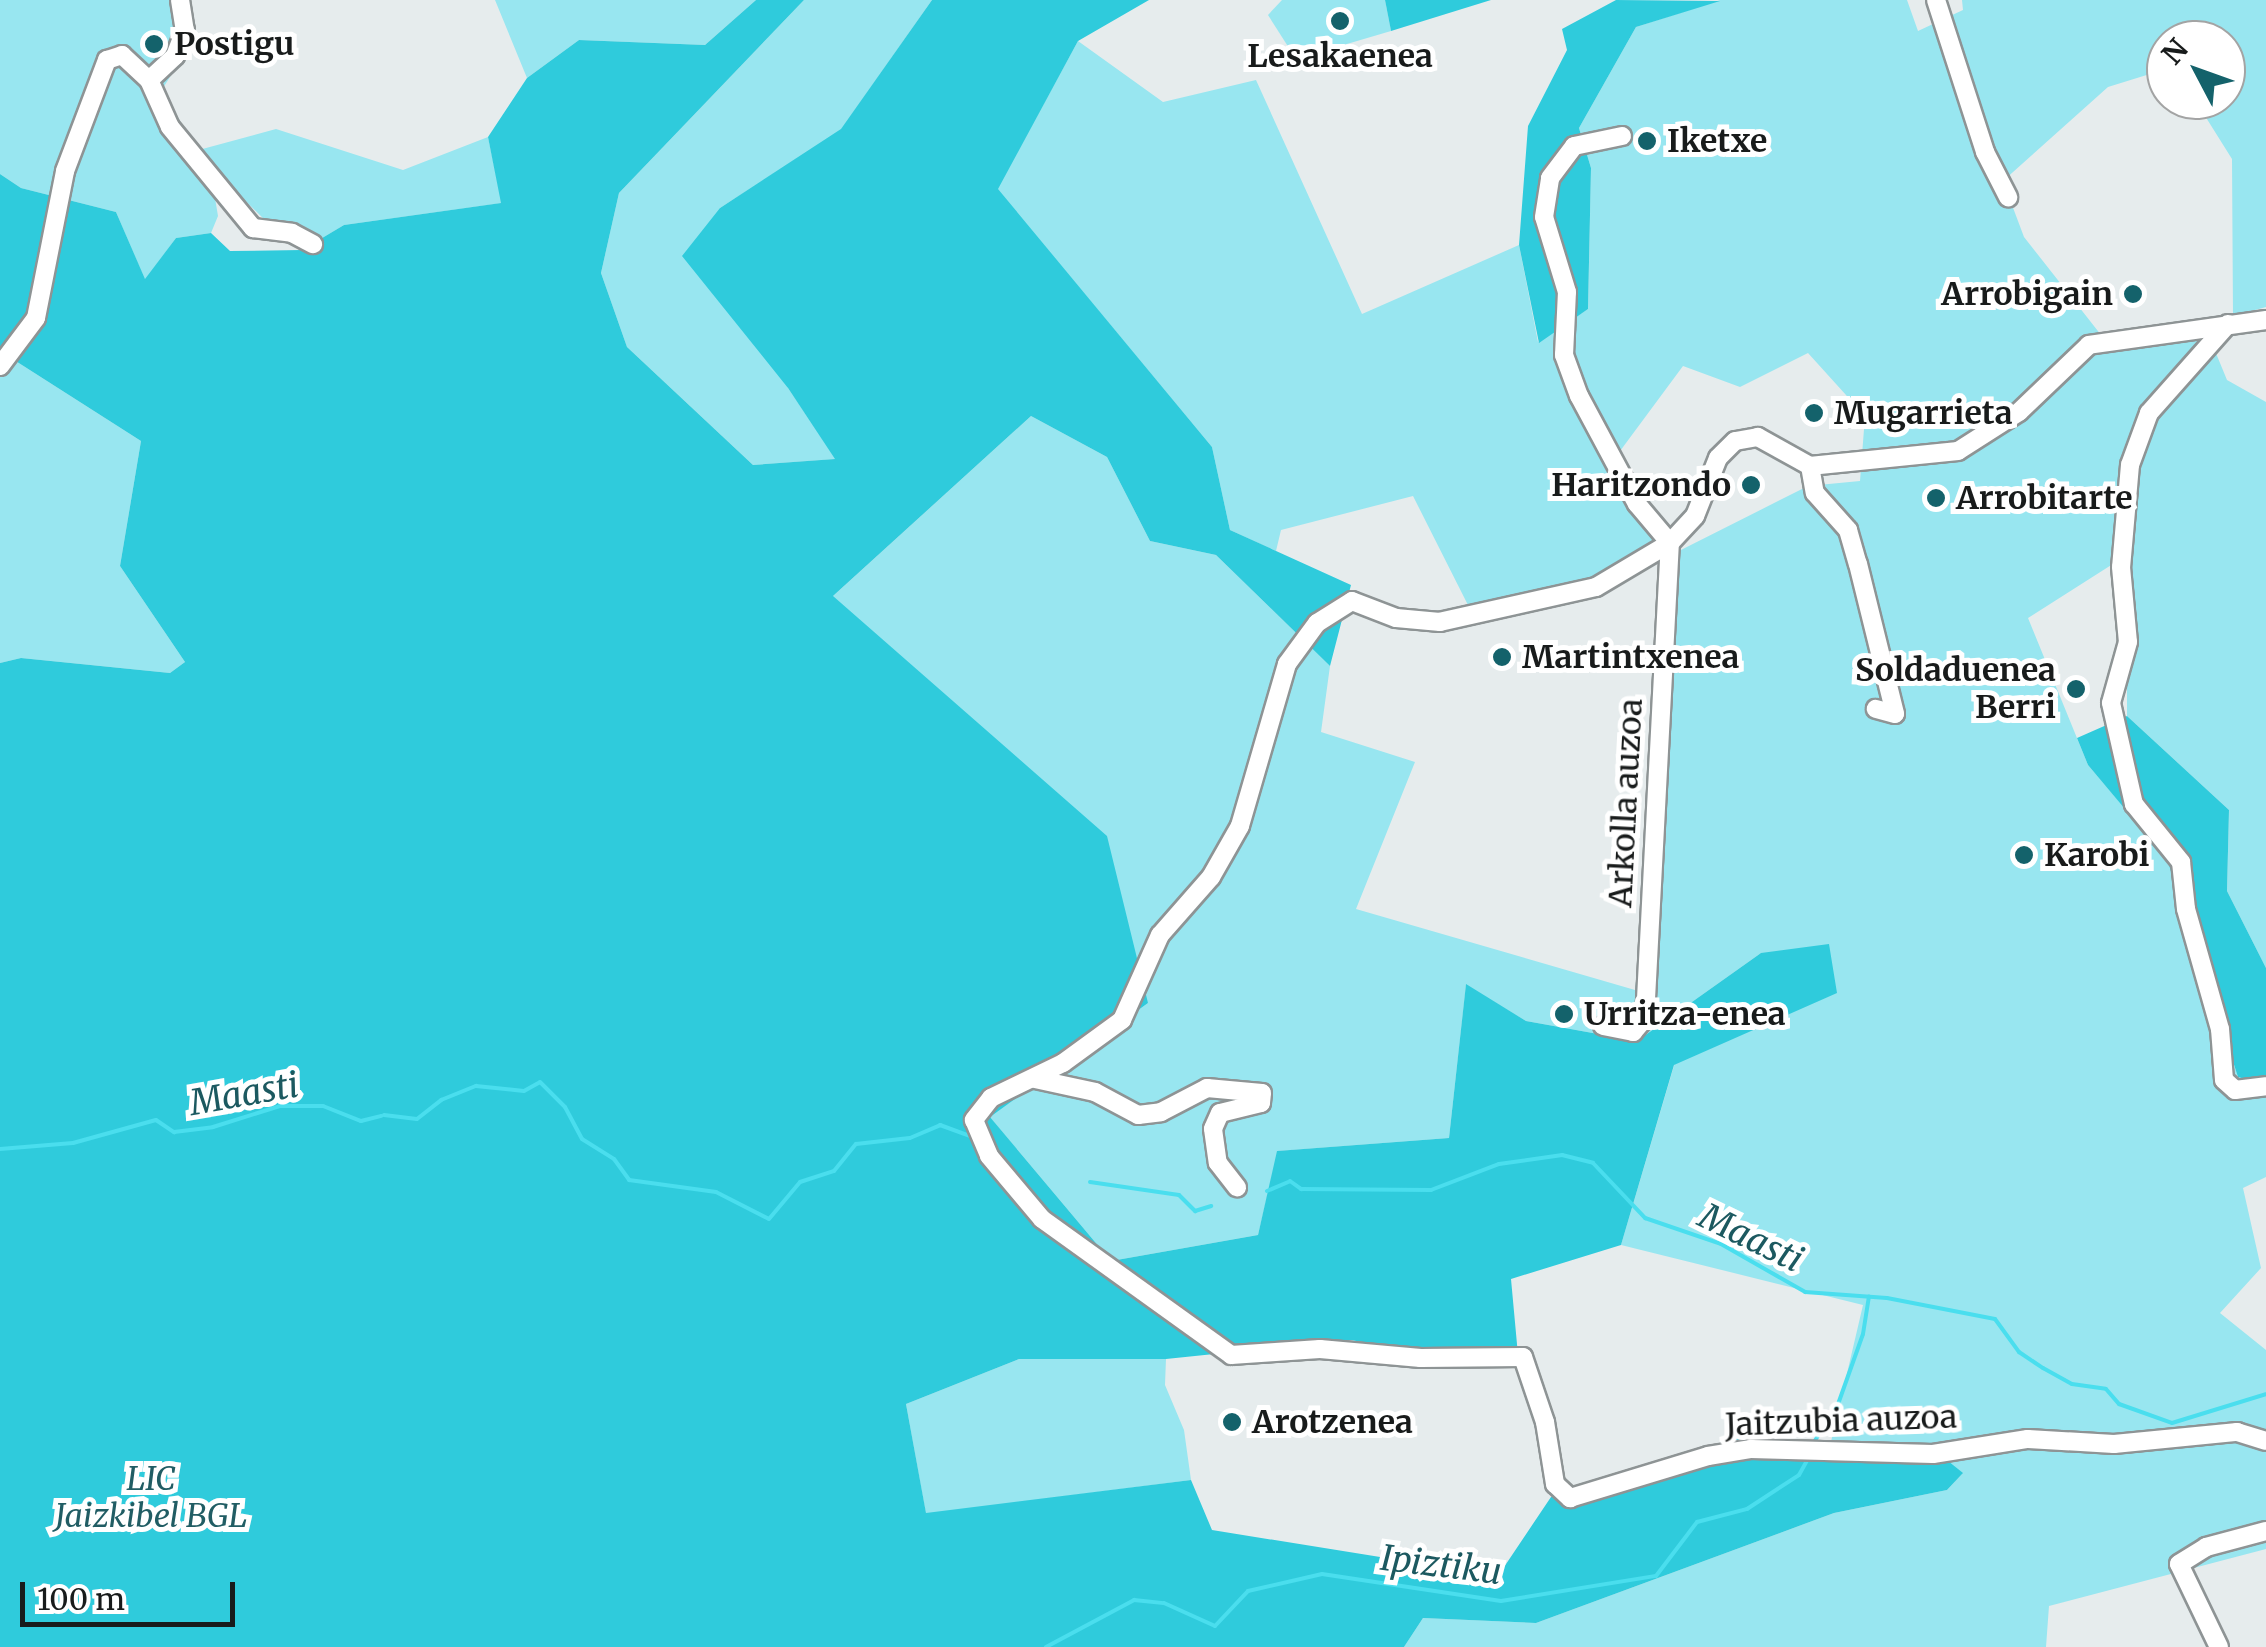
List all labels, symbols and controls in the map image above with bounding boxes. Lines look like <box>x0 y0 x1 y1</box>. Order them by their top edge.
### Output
marker: Lesakaenea <box>1329 10 1351 32</box>
north arrow <box>2146 20 2246 120</box>
place label: Postigu <box>174 25 295 63</box>
text: N <box>2154 31 2196 72</box>
marker: Postigu <box>143 33 165 55</box>
place label: Lesakaenea <box>1247 37 1433 75</box>
place label: Iketxe <box>1667 122 1767 160</box>
marker: Iketxe <box>1636 130 1658 152</box>
place label: Arrobigain <box>1941 275 2113 313</box>
marker: Arrobigain <box>2122 283 2144 305</box>
place label: Mugarrieta <box>1834 394 2013 432</box>
marker: Mugarrieta <box>1803 402 1825 424</box>
place label: Haritzondo <box>1551 466 1731 504</box>
marker: Haritzondo <box>1740 474 1762 496</box>
place label: Arrobitarte <box>1956 479 2133 517</box>
marker: Arrobitarte <box>1925 487 1947 509</box>
place label: Martintxenea <box>1522 638 1739 676</box>
marker: Martintxenea <box>1491 646 1513 668</box>
place label: Soldaduenea Berri <box>1855 652 2056 727</box>
marker: Soldaduenea Berri <box>2065 678 2087 700</box>
street label: Arkolla auzoa <box>1601 698 1651 908</box>
place label: Karobi <box>2044 836 2150 874</box>
marker: Karobi <box>2013 844 2035 866</box>
place label: Urritza-enea <box>1584 995 1786 1033</box>
marker: Urritza-enea <box>1553 1003 1575 1025</box>
water label: Maasti <box>186 1064 302 1124</box>
water label: Maasti <box>1692 1195 1810 1281</box>
street label: Jaitzubia auzoa <box>1724 1398 1958 1444</box>
place label: Arotzenea <box>1252 1403 1413 1441</box>
marker: Arotzenea <box>1221 1411 1243 1433</box>
park label: LIC Jaizkibel BGL <box>55 1461 247 1536</box>
water label: Ipiztiku <box>1378 1537 1504 1593</box>
scale bar <box>25 1562 240 1624</box>
text: 100 m <box>37 1580 125 1618</box>

